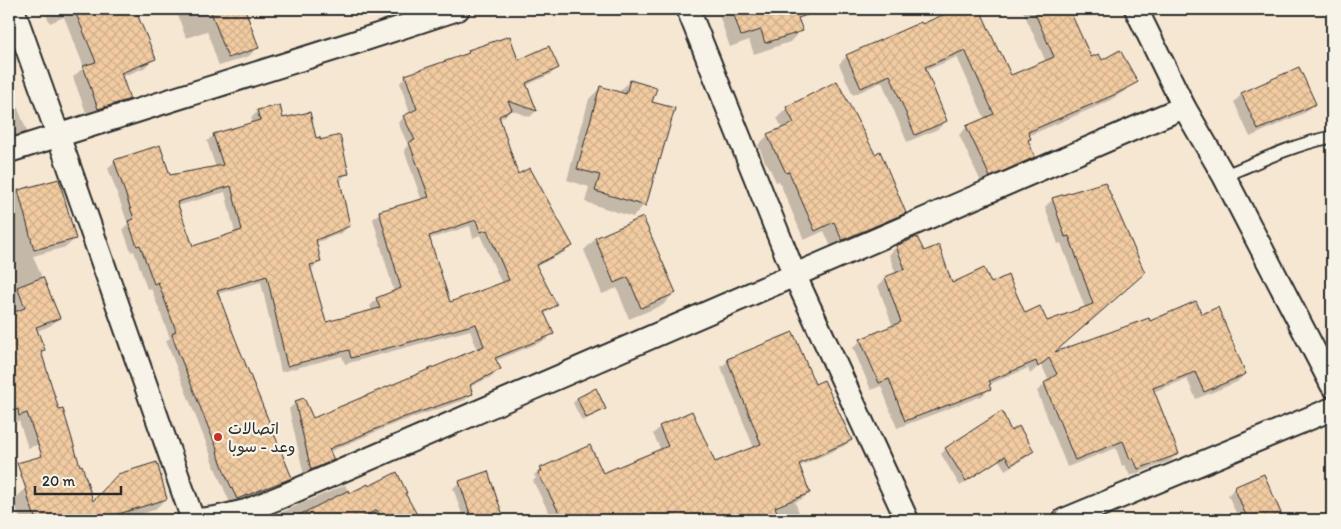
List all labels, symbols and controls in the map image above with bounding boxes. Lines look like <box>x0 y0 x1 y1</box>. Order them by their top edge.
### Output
place label: اتصالات وعد - سوبا <box>228 419 295 457</box>
marker: اتصالات وعد - سوبا <box>212 431 224 443</box>
scale bar <box>35 464 121 496</box>
text: 20 m <box>42 472 76 490</box>

